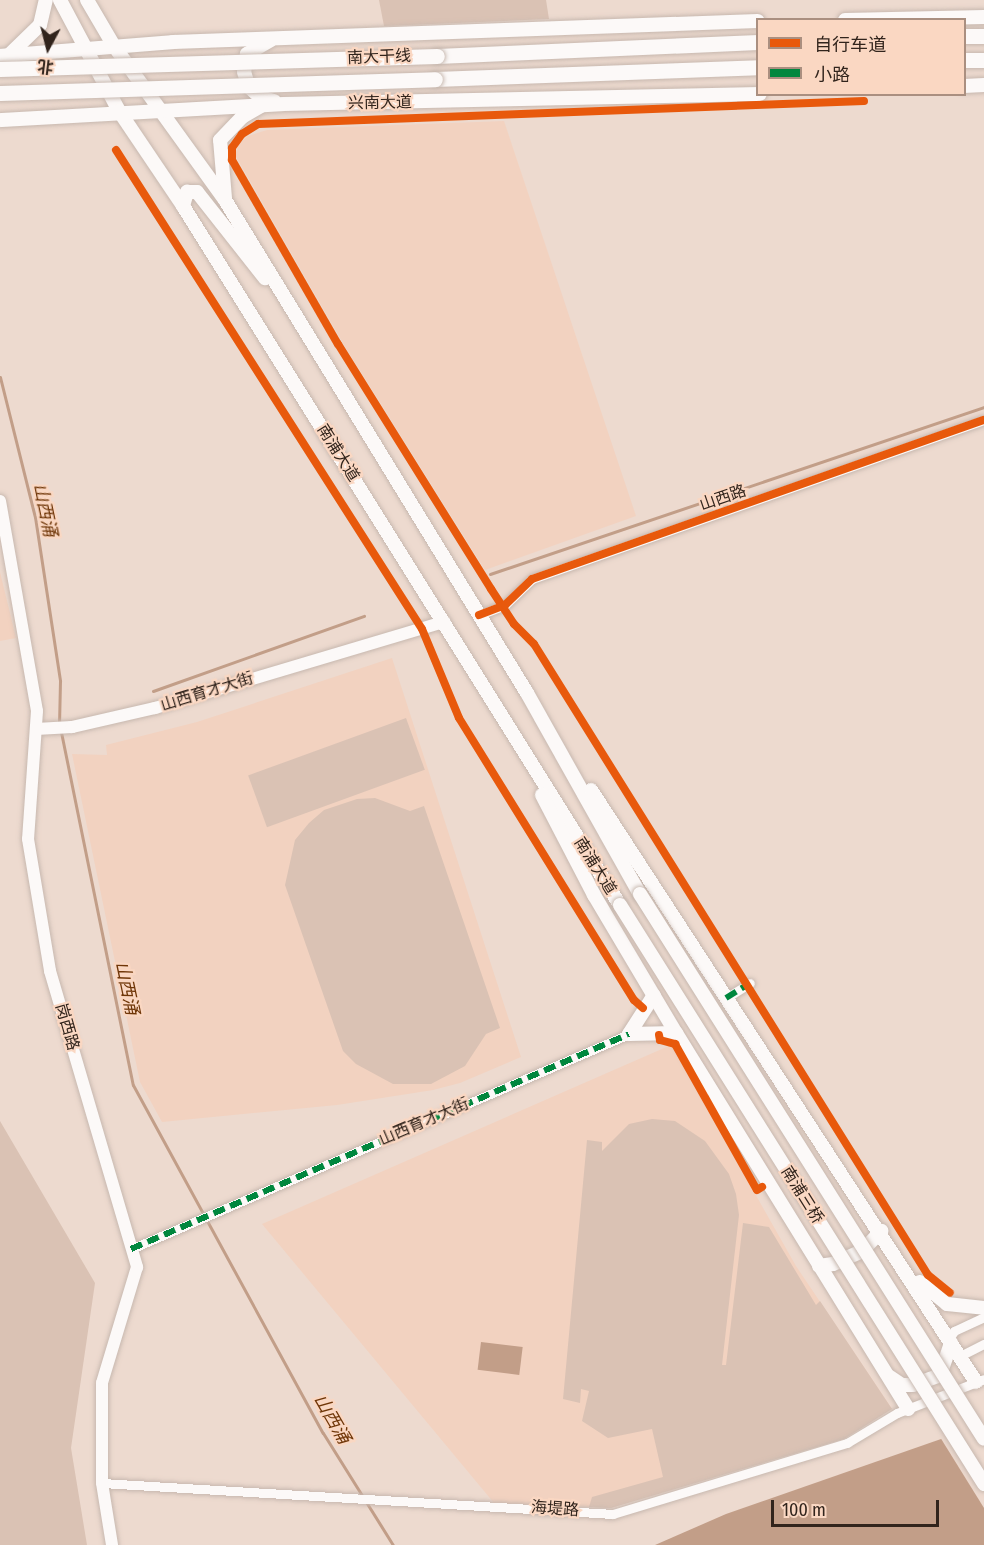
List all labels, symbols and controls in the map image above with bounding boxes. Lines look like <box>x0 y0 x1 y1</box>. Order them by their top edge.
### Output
north arrow <box>18 18 78 78</box>
legend <box>756 18 966 96</box>
text: 自行车道 <box>814 34 886 56</box>
street label: 南大干线 <box>347 46 411 68</box>
text: 北 <box>37 56 55 77</box>
text: 小路 <box>814 64 850 86</box>
street label: 兴南大道 <box>348 93 412 113</box>
street label: 南浦大道 <box>313 421 363 485</box>
water label: 山西涌 <box>29 481 61 539</box>
street label: 山西路 <box>697 481 749 515</box>
street label: 山西育才大街 <box>158 669 256 715</box>
street label: 南浦大道 <box>570 834 620 898</box>
water label: 山西涌 <box>111 959 143 1017</box>
street label: 岗西路 <box>51 1001 83 1053</box>
street label: 山西育才大街 <box>376 1094 472 1150</box>
street label: 南浦三桥 <box>777 1163 827 1227</box>
water label: 山西涌 <box>309 1390 355 1448</box>
scale bar <box>774 1488 942 1526</box>
street label: 海堤路 <box>530 1498 580 1520</box>
text: 100 m <box>782 1499 826 1521</box>

